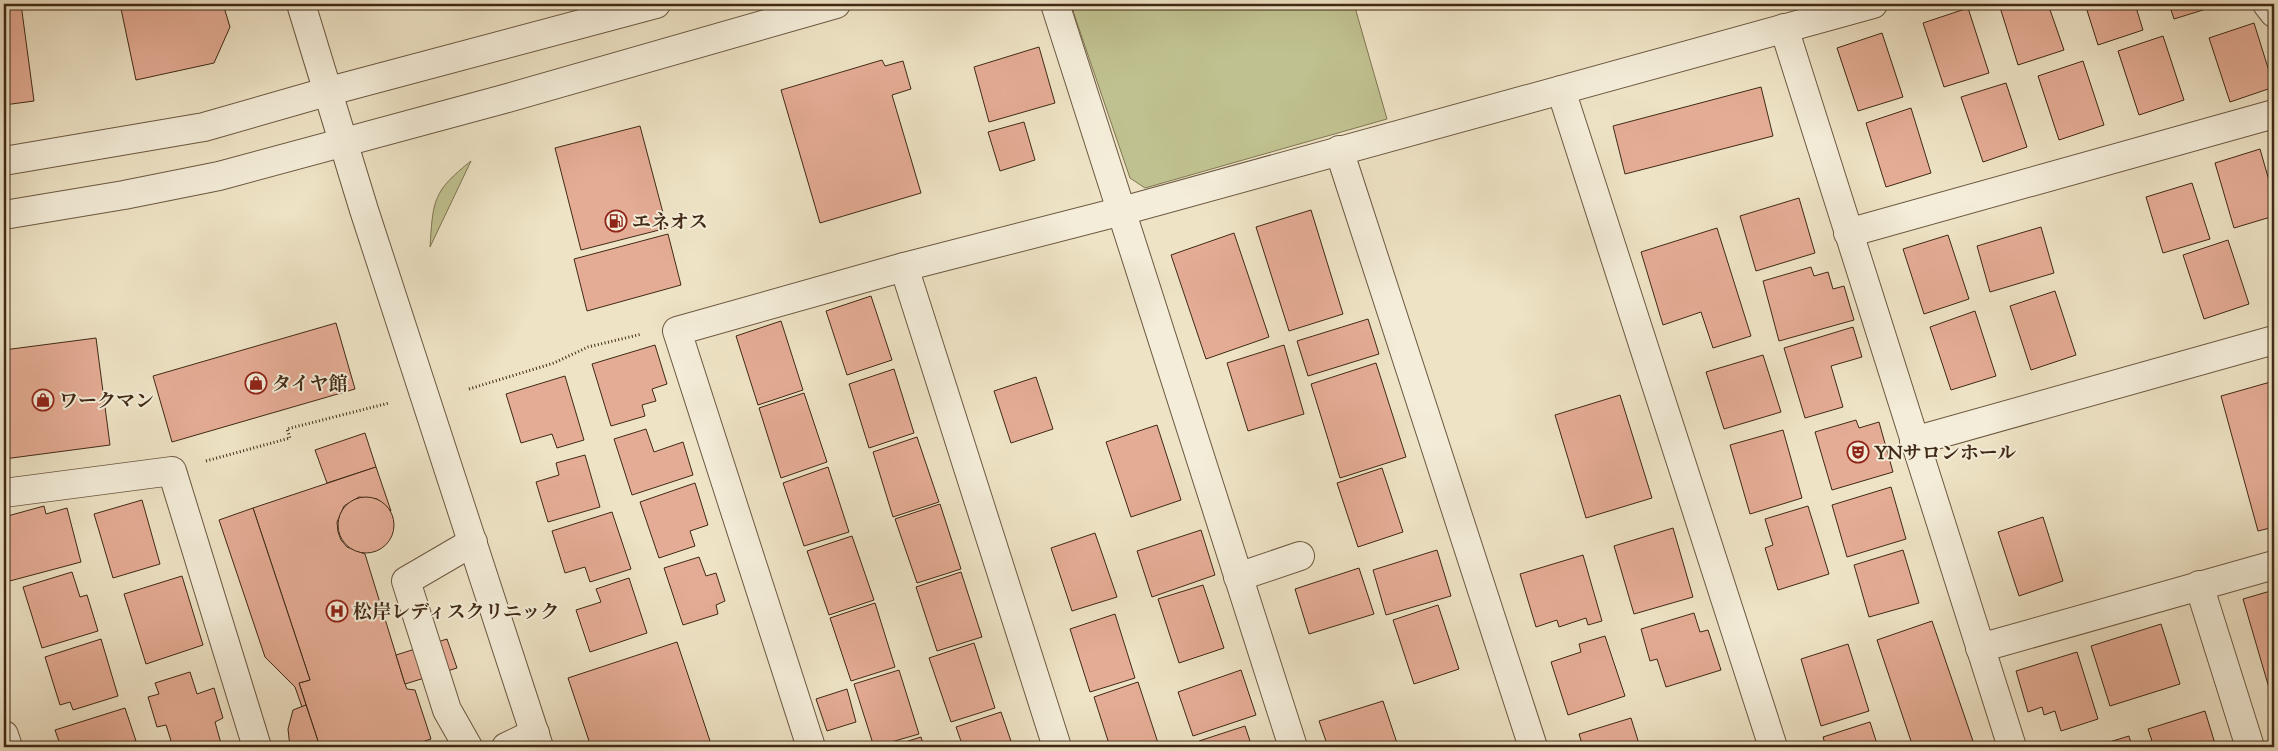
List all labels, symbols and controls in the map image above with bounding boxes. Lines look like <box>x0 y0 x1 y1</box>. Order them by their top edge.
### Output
fuel station icon: エネオス <box>604 209 628 233</box>
place label: エネオス <box>632 210 708 237</box>
shop icon: タイヤ館 <box>244 371 268 395</box>
place label: タイヤ館 <box>272 372 348 399</box>
shop icon: ワークマン <box>31 388 55 412</box>
place label: ワークマン <box>59 389 154 416</box>
theatre icon: YNサロンホール <box>1846 440 1870 464</box>
place label: YNサロンホール <box>1874 441 2016 468</box>
hospital icon: 松岸レディスクリニック <box>325 599 349 623</box>
place label: 松岸レディスクリニック <box>353 600 559 627</box>

